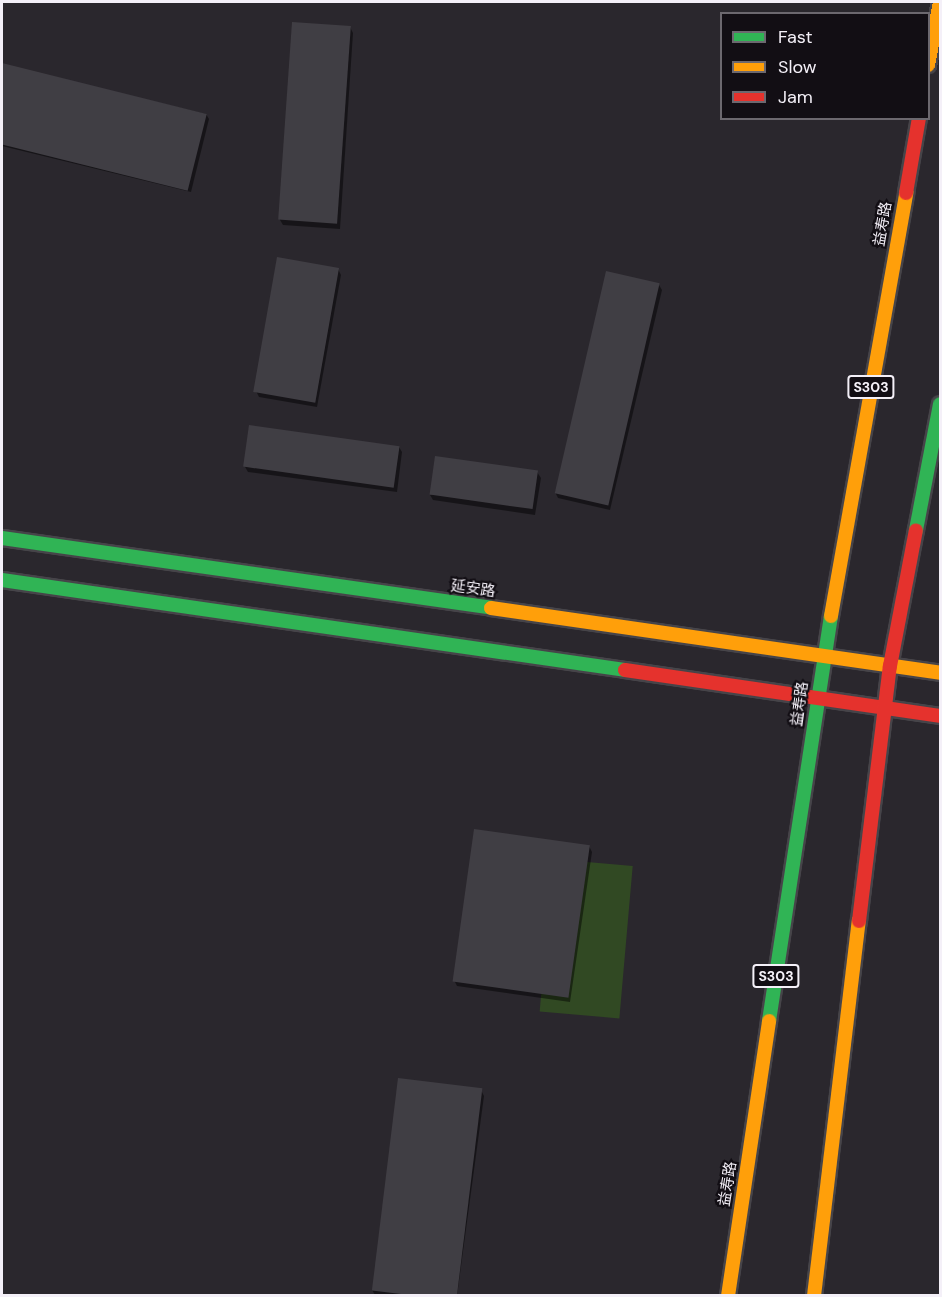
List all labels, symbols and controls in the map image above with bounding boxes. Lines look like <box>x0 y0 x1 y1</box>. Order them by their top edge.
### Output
legend <box>720 12 930 120</box>
text: Fast <box>778 25 813 49</box>
text: Slow <box>778 55 817 79</box>
text: Jam <box>778 85 813 109</box>
street label: 益寿路 <box>870 200 896 248</box>
road number: S303 <box>847 376 895 398</box>
street label: 延安路 <box>449 577 497 601</box>
street label: 益寿路 <box>788 680 812 728</box>
road number: S303 <box>752 965 800 987</box>
street label: 益寿路 <box>716 1160 740 1208</box>

